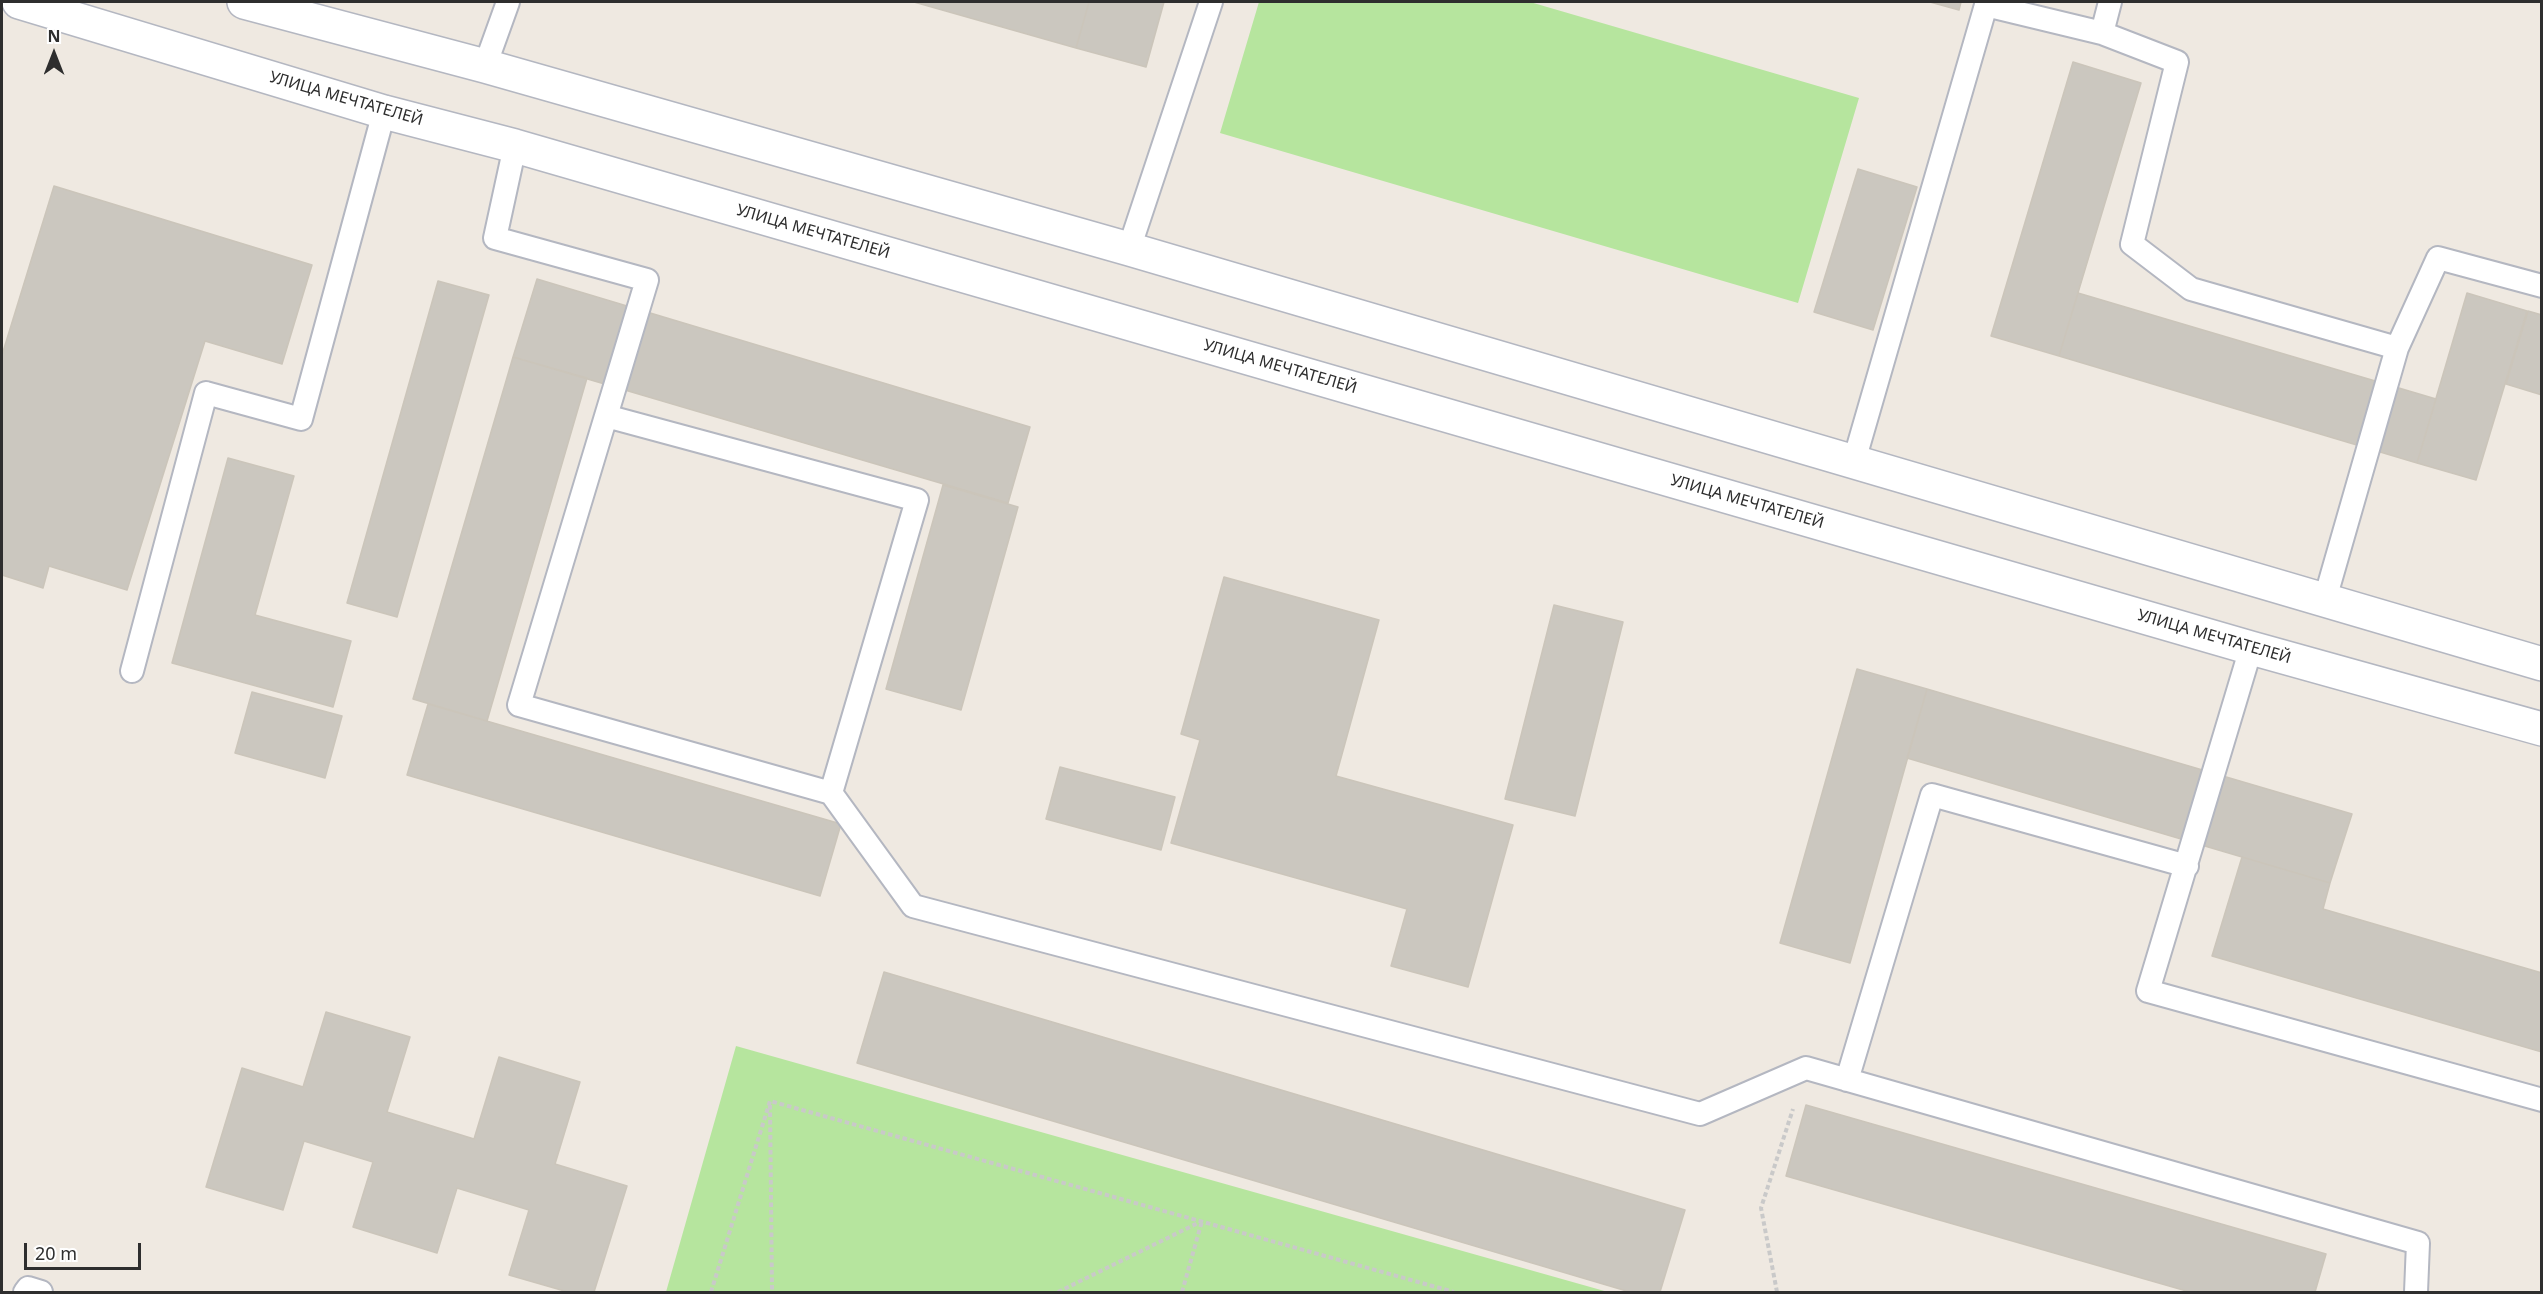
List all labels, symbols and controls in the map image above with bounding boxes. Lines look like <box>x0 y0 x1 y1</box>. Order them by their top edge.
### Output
north arrow <box>24 24 84 84</box>
text: N <box>47 25 61 47</box>
street label: УЛИЦА МЕЧТАТЕЛЕЙ <box>267 68 425 130</box>
street label: УЛИЦА МЕЧТАТЕЛЕЙ <box>734 201 892 263</box>
street label: УЛИЦА МЕЧТАТЕЛЕЙ <box>1201 336 1359 398</box>
street label: УЛИЦА МЕЧТАТЕЛЕЙ <box>1668 471 1826 533</box>
street label: УЛИЦА МЕЧТАТЕЛЕЙ <box>2135 606 2293 668</box>
scale bar <box>27 1231 144 1269</box>
text: 20 m <box>35 1241 77 1265</box>

